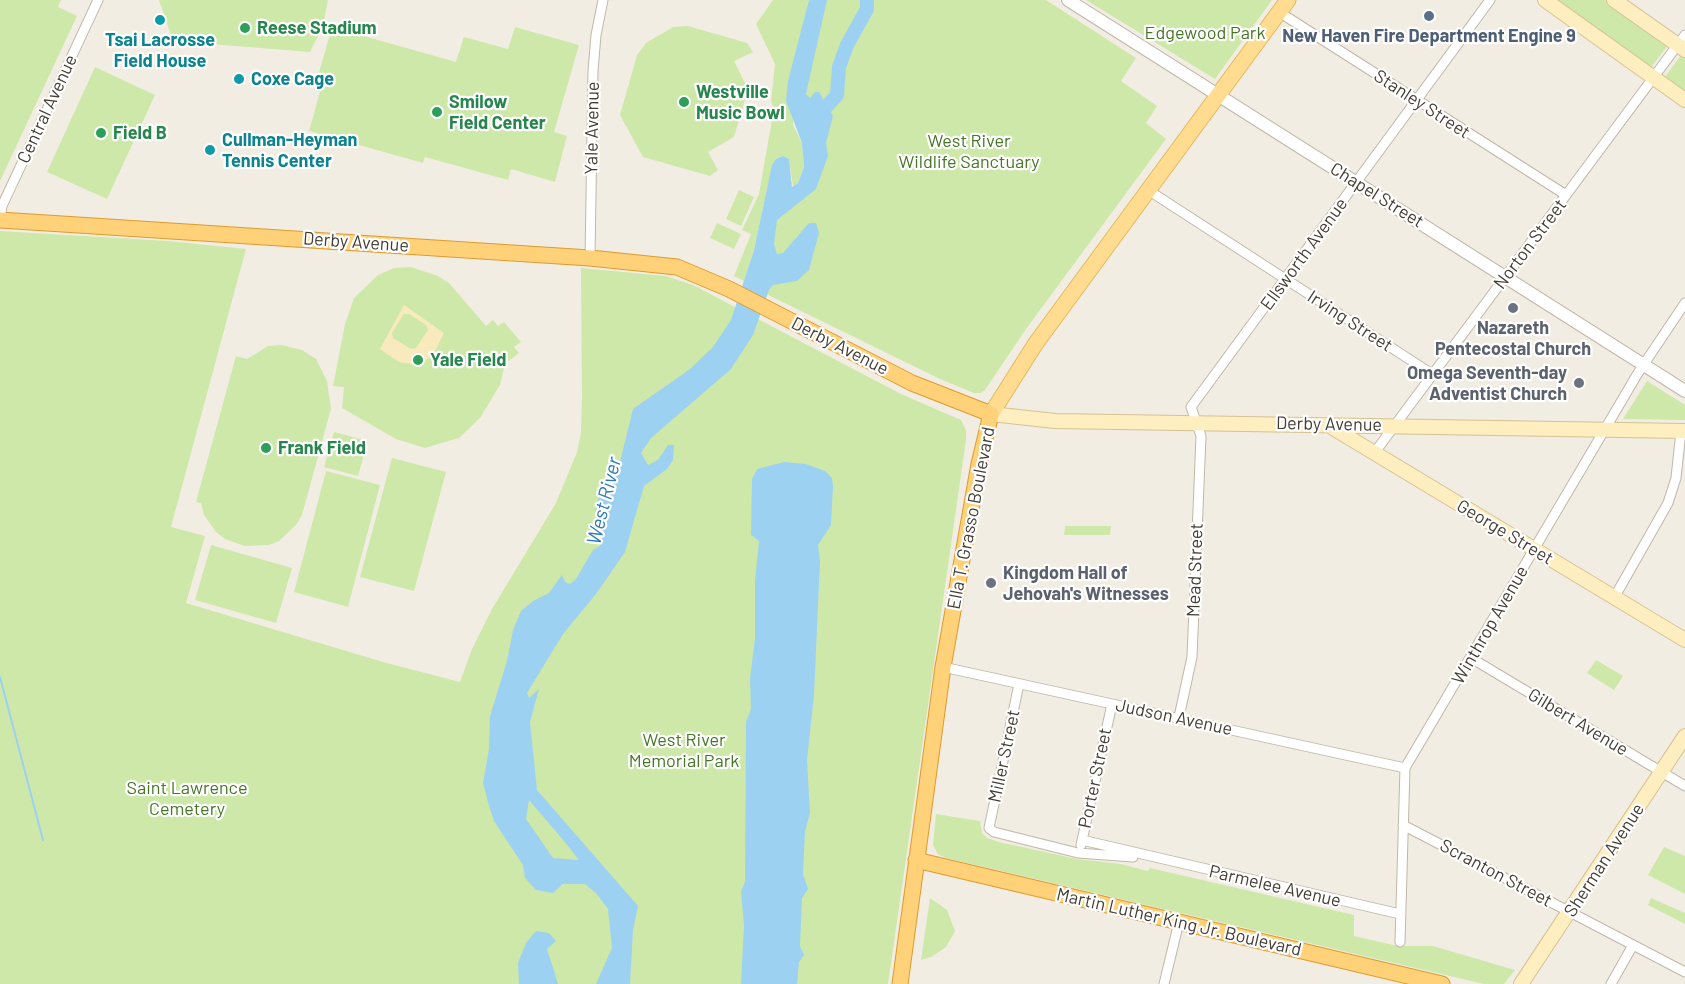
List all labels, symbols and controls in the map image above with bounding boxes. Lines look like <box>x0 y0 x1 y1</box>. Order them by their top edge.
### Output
marker: New Haven Fire Department Engine 9 <box>1422 9 1436 23</box>
marker: Tsai Lacrosse Field House <box>153 13 167 27</box>
place label: Reese Stadium <box>257 17 377 39</box>
marker: Reese Stadium <box>238 21 252 35</box>
park label: Edgewood Park <box>1145 22 1265 44</box>
place label: New Haven Fire Department Engine 9 <box>1282 25 1576 47</box>
place label: Tsai Lacrosse Field House <box>105 29 215 72</box>
street label: Central Avenue <box>12 51 82 167</box>
street label: Stanley Street <box>1370 65 1474 143</box>
place label: Coxe Cage <box>251 68 334 90</box>
marker: Coxe Cage <box>232 72 246 86</box>
street label: Yale Avenue <box>580 81 604 175</box>
place label: Westville Music Bowl <box>696 81 785 124</box>
place label: Smilow Field Center <box>449 91 546 134</box>
marker: Westville Music Bowl <box>677 95 691 109</box>
marker: Smilow Field Center <box>430 105 444 119</box>
place label: Field B <box>113 122 167 144</box>
marker: Field B <box>94 126 108 140</box>
place label: Cullman-Heyman Tennis Center <box>222 129 357 172</box>
park label: West River Wildlife Sanctuary <box>898 130 1040 172</box>
marker: Cullman-Heyman Tennis Center <box>203 143 217 157</box>
street label: Chapel Street <box>1326 158 1428 232</box>
street label: Ellsworth Avenue <box>1256 194 1352 314</box>
street label: Norton Street <box>1489 195 1571 293</box>
street label: Derby Avenue <box>302 228 410 256</box>
street label: Irving Street <box>1303 286 1397 356</box>
marker: Nazareth Pentecostal Church <box>1506 301 1520 315</box>
street label: Derby Avenue <box>788 312 892 380</box>
place label: Nazareth Pentecostal Church <box>1435 317 1591 360</box>
place label: Yale Field <box>430 349 506 371</box>
marker: Yale Field <box>411 353 425 367</box>
place label: Omega Seventh-day Adventist Church <box>1407 362 1567 404</box>
marker: Omega Seventh-day Adventist Church <box>1572 376 1586 390</box>
street label: Derby Avenue <box>1276 412 1382 436</box>
street label: Ella T. Grasso Boulevard <box>943 425 999 611</box>
place label: Frank Field <box>278 437 366 459</box>
marker: Frank Field <box>259 441 273 455</box>
water label: West River <box>582 455 626 547</box>
street label: George Street <box>1453 495 1557 569</box>
street label: Mead Street <box>1183 523 1207 617</box>
place label: Kingdom Hall of Jehovah's Witnesses <box>1003 562 1169 604</box>
street label: Winthrop Avenue <box>1447 562 1533 688</box>
marker: Kingdom Hall of Jehovah's Witnesses <box>984 576 998 590</box>
street label: Gilbert Avenue <box>1524 684 1632 760</box>
street label: Judson Avenue <box>1114 694 1234 740</box>
street label: Miller Street <box>984 707 1024 805</box>
street label: Porter Street <box>1074 726 1116 830</box>
park label: West River Memorial Park <box>629 729 739 771</box>
park label: Saint Lawrence Cemetery <box>127 777 247 820</box>
street label: Sherman Avenue <box>1559 799 1649 921</box>
street label: Scranton Street <box>1436 834 1556 912</box>
street label: Parmelee Avenue <box>1207 860 1343 912</box>
street label: Martin Luther King Jr. Boulevard <box>1054 883 1304 961</box>

